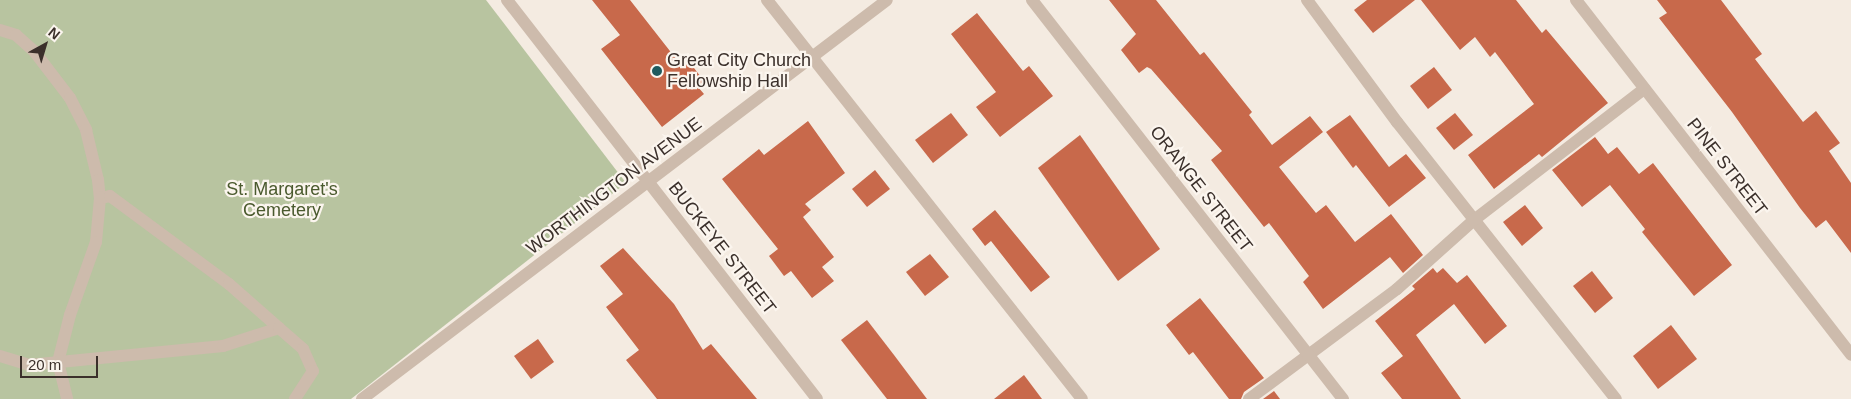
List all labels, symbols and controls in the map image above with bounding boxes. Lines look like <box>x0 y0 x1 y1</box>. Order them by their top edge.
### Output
north arrow <box>20 20 70 70</box>
text: N <box>45 24 63 43</box>
place label: Great City Church Fellowship Hall <box>667 50 811 92</box>
marker: Great City Church Fellowship Hall <box>651 65 663 77</box>
street label: WORTHINGTON AVENUE <box>522 113 706 259</box>
street label: PINE STREET <box>1682 114 1772 220</box>
street label: ORANGE STREET <box>1145 122 1257 256</box>
street label: BUCKEYE STREET <box>664 178 780 318</box>
park label: St. Margaret's Cemetery <box>226 179 338 222</box>
scale bar <box>22 346 100 378</box>
text: 20 m <box>28 356 61 373</box>

